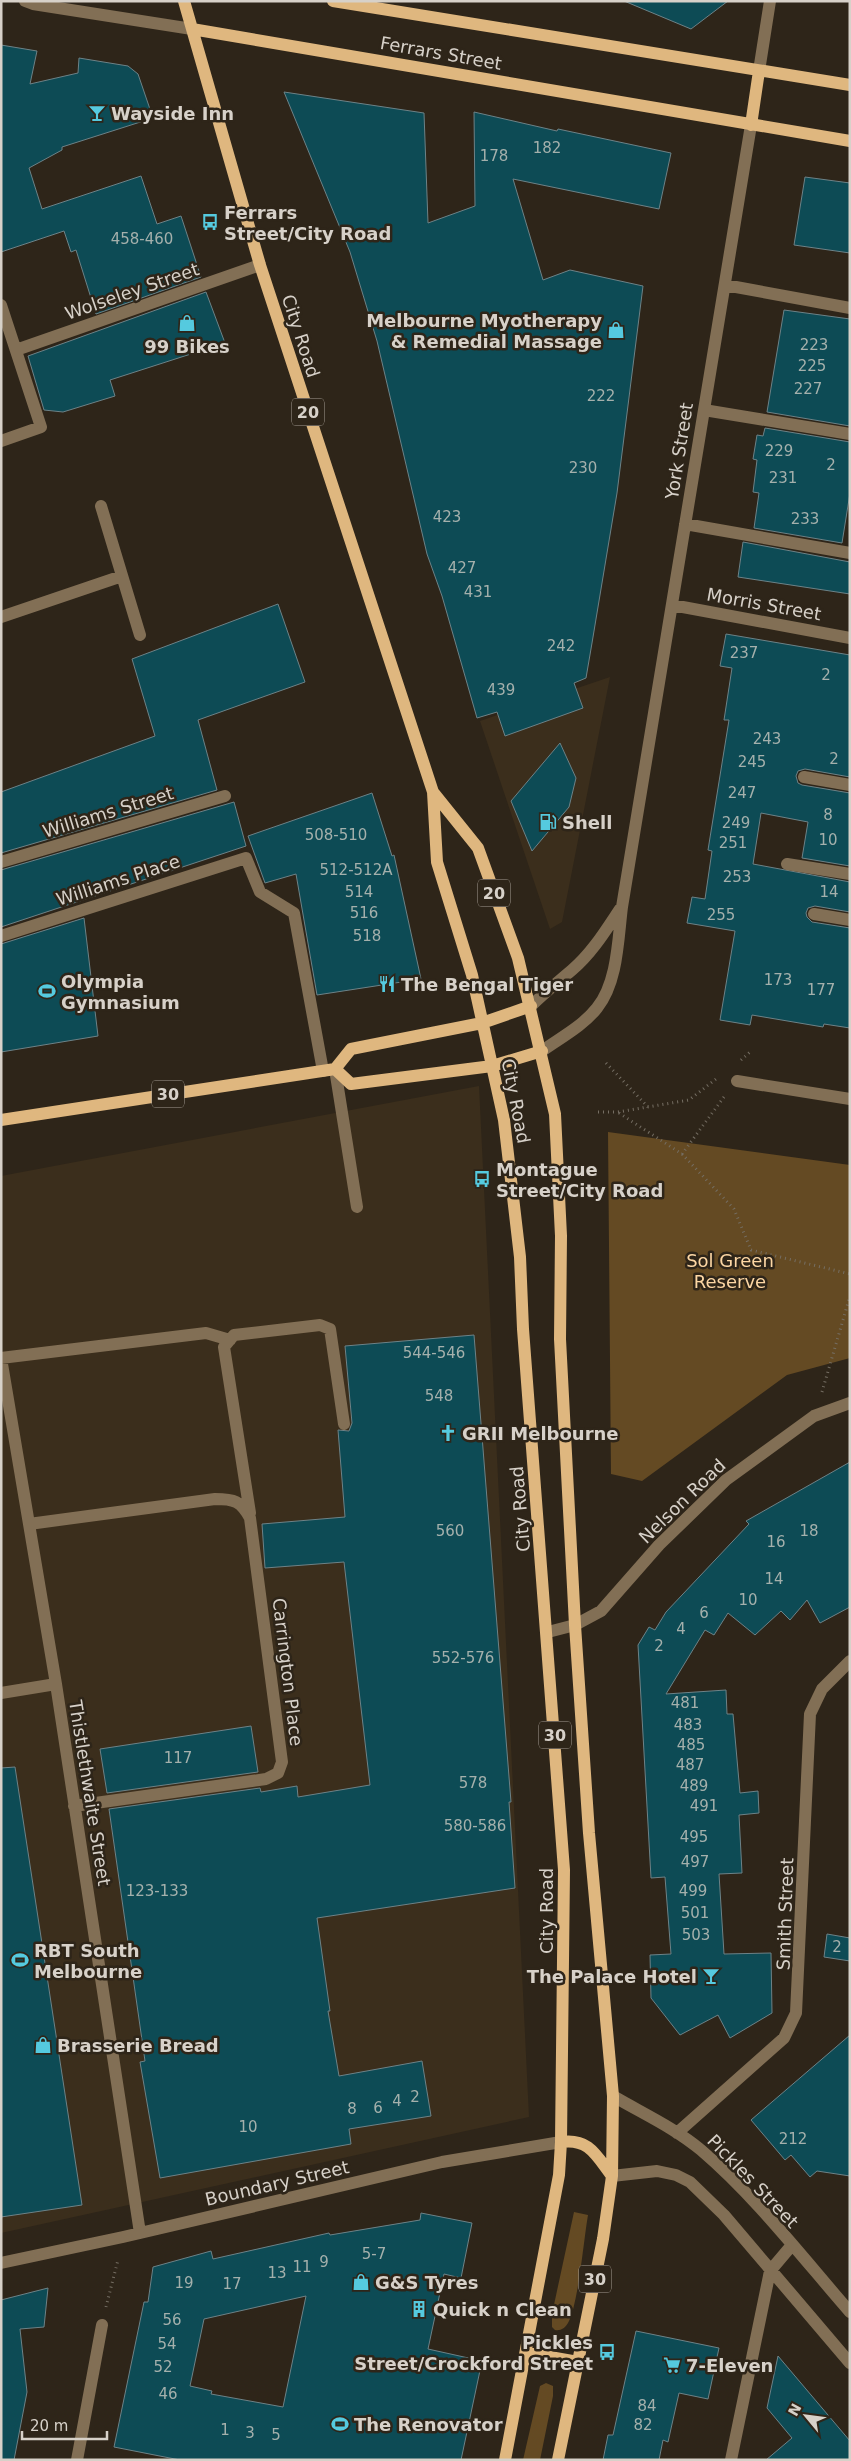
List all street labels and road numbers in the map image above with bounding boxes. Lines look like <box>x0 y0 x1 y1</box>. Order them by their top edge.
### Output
street label: Ferrars Street <box>379 32 503 74</box>
street label: Wolseley Street <box>62 258 202 324</box>
street label: City Road <box>278 292 324 380</box>
road number: 20 <box>292 398 324 426</box>
street label: York Street <box>661 401 697 502</box>
street label: Morris Street <box>705 584 823 624</box>
street label: Williams Street <box>40 782 176 842</box>
street label: Williams Place <box>53 850 183 910</box>
road number: 20 <box>478 880 510 906</box>
street label: City Road <box>497 1057 535 1145</box>
road number: 30 <box>152 1080 184 1108</box>
street label: Nelson Road <box>634 1454 730 1548</box>
street label: City Road <box>506 1465 534 1553</box>
street label: Carrington Place <box>268 1597 308 1747</box>
street label: Thistlethwaite Street <box>65 1698 115 1887</box>
road number: 30 <box>539 1722 571 1748</box>
street label: Smith Street <box>773 1857 797 1971</box>
street label: City Road <box>536 1868 557 1954</box>
street label: Pickles Street <box>703 2130 803 2232</box>
street label: Boundary Street <box>203 2156 351 2210</box>
road number: 30 <box>579 2266 611 2292</box>

